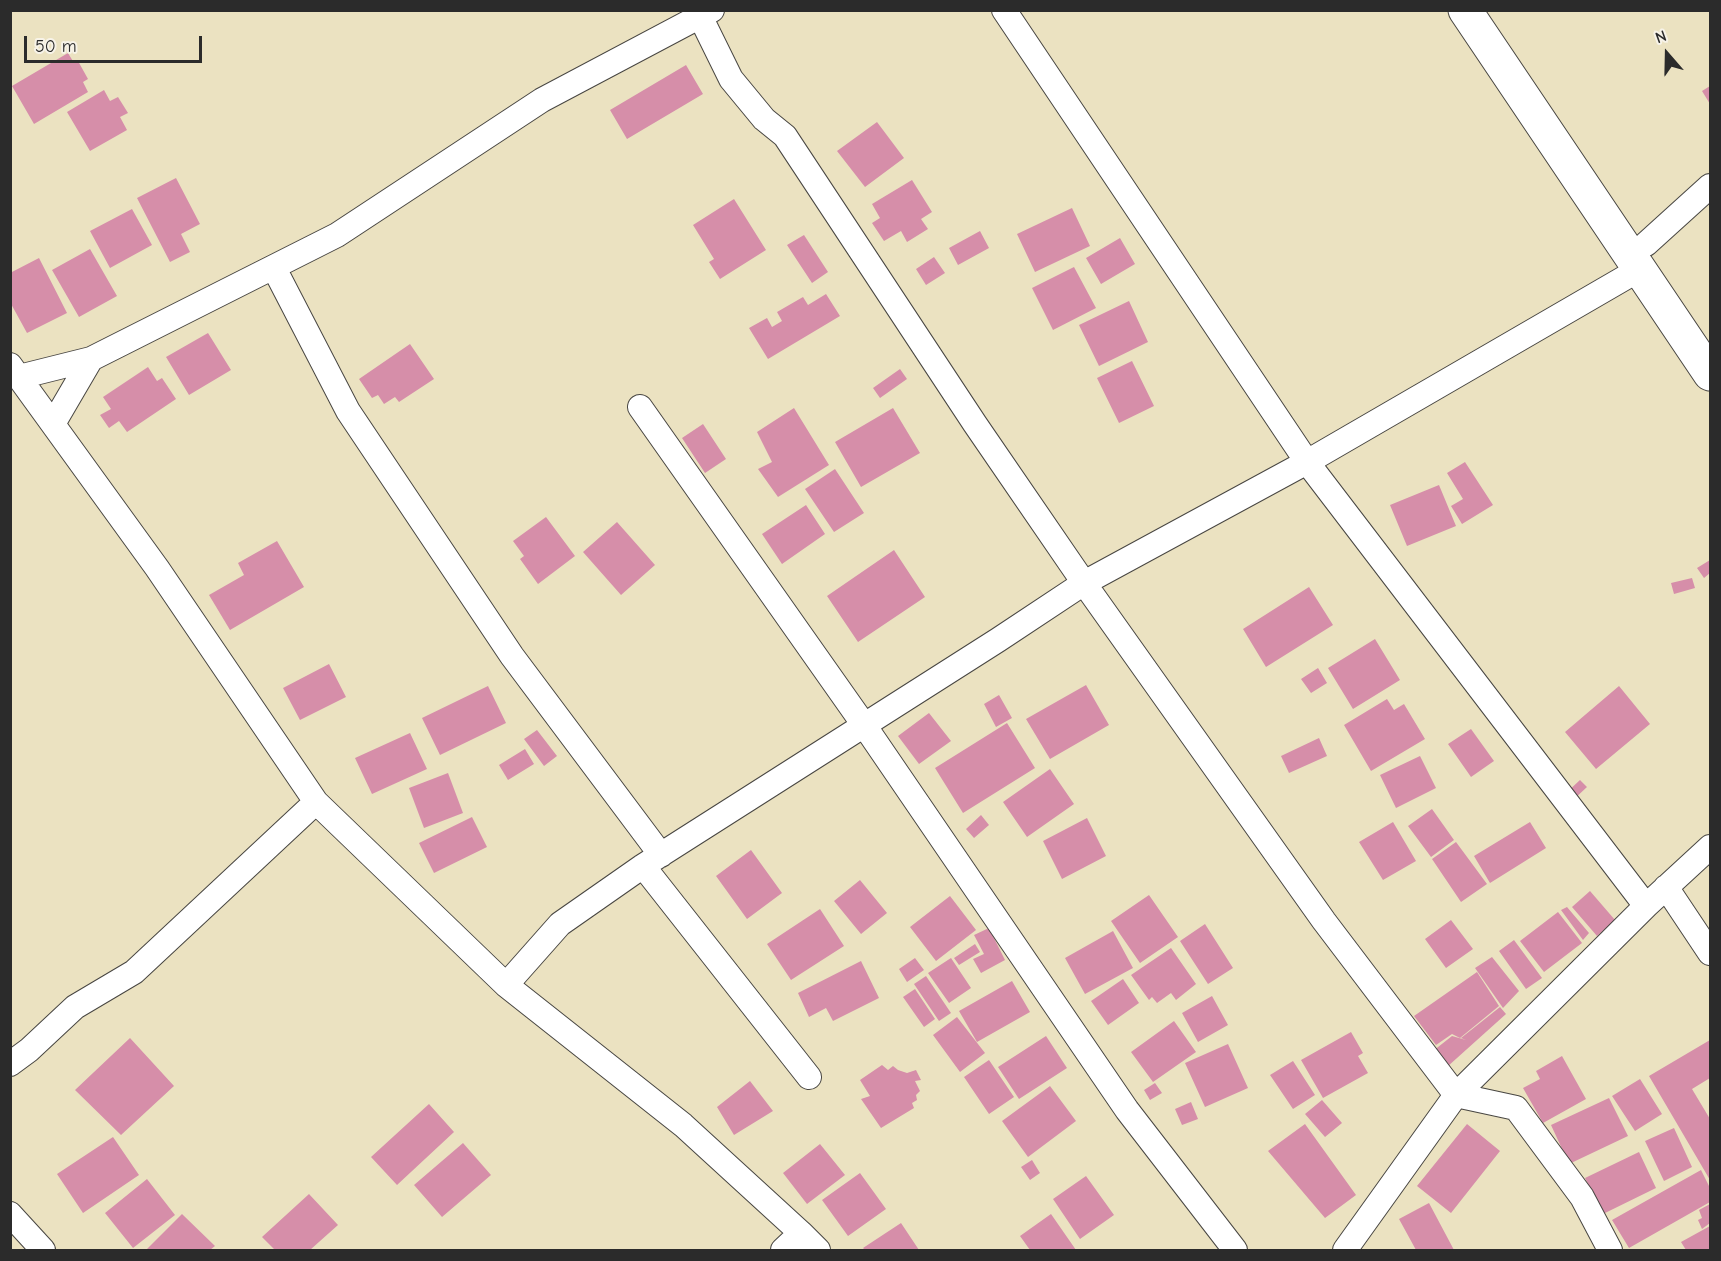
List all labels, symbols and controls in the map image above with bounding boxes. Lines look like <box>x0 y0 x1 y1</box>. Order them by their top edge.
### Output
scale bar <box>27 24 206 62</box>
north arrow <box>1637 24 1697 84</box>
text: N <box>1653 27 1669 47</box>
text: 50 m <box>35 36 77 57</box>

